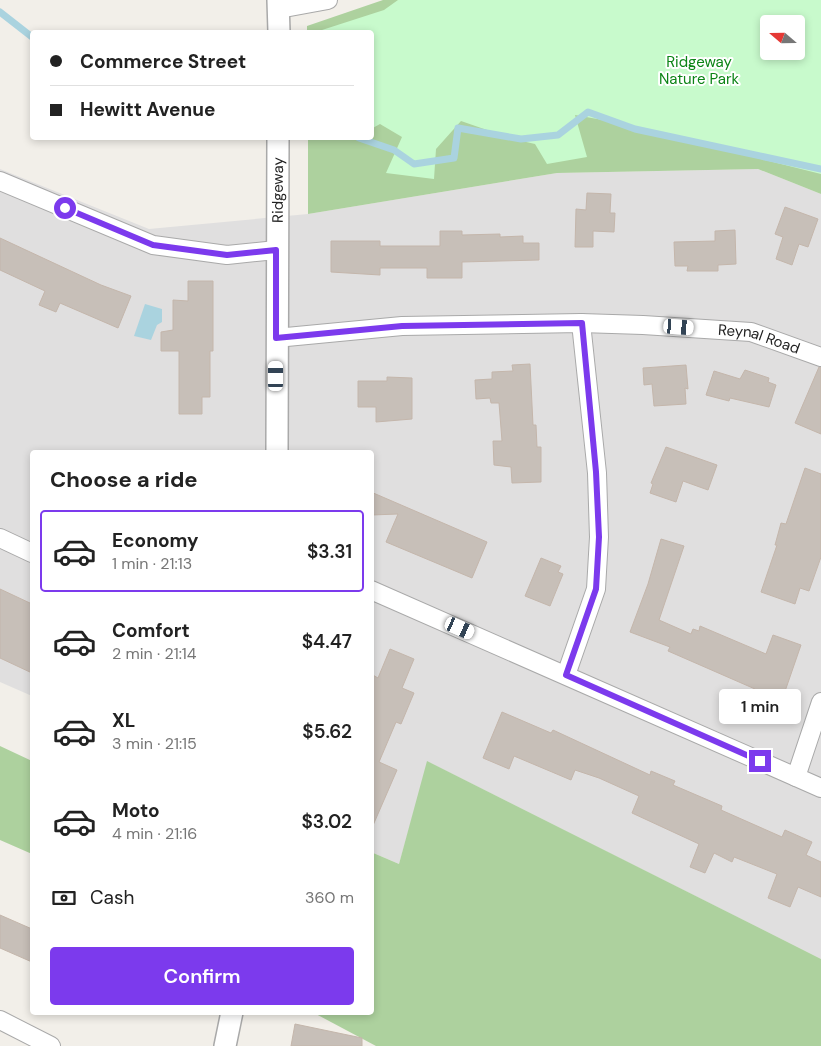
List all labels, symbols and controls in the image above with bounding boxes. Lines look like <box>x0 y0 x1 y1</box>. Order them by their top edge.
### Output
north arrow <box>760 15 805 60</box>
map controls <box>760 15 805 60</box>
text: Commerce Street <box>80 49 246 74</box>
park label: Ridgeway Nature Park <box>659 52 740 89</box>
text: Hewitt Avenue <box>80 97 215 122</box>
street label: Ridgeway <box>268 156 288 223</box>
route start <box>54 197 76 219</box>
car <box>663 318 694 336</box>
street label: Reynal Road <box>717 320 803 359</box>
car <box>268 361 283 391</box>
text: Choose a ride <box>50 465 198 494</box>
text: Economy <box>112 528 199 553</box>
icon: car <box>52 529 97 574</box>
text: $3.31 <box>307 539 352 564</box>
text: 1 min · 21:13 <box>112 553 192 574</box>
car <box>443 615 476 641</box>
text: Comfort <box>112 618 190 643</box>
icon: car <box>52 619 97 664</box>
text: $4.47 <box>302 629 352 654</box>
text: 2 min · 21:14 <box>112 643 197 664</box>
callout: 1 min <box>719 688 801 724</box>
text: 1 min <box>741 696 779 717</box>
text: XL <box>112 708 135 733</box>
icon: car <box>52 709 97 754</box>
text: $5.62 <box>302 719 352 744</box>
text: 3 min · 21:15 <box>112 733 197 754</box>
route end <box>749 750 771 772</box>
text: Moto <box>112 798 160 823</box>
icon: car <box>52 799 97 844</box>
text: $3.02 <box>301 809 352 834</box>
text: 4 min · 21:16 <box>112 823 197 844</box>
icon: cash <box>50 884 78 912</box>
text: Cash <box>90 885 134 910</box>
text: 360 m <box>305 887 354 908</box>
button: Confirm <box>50 947 354 1005</box>

